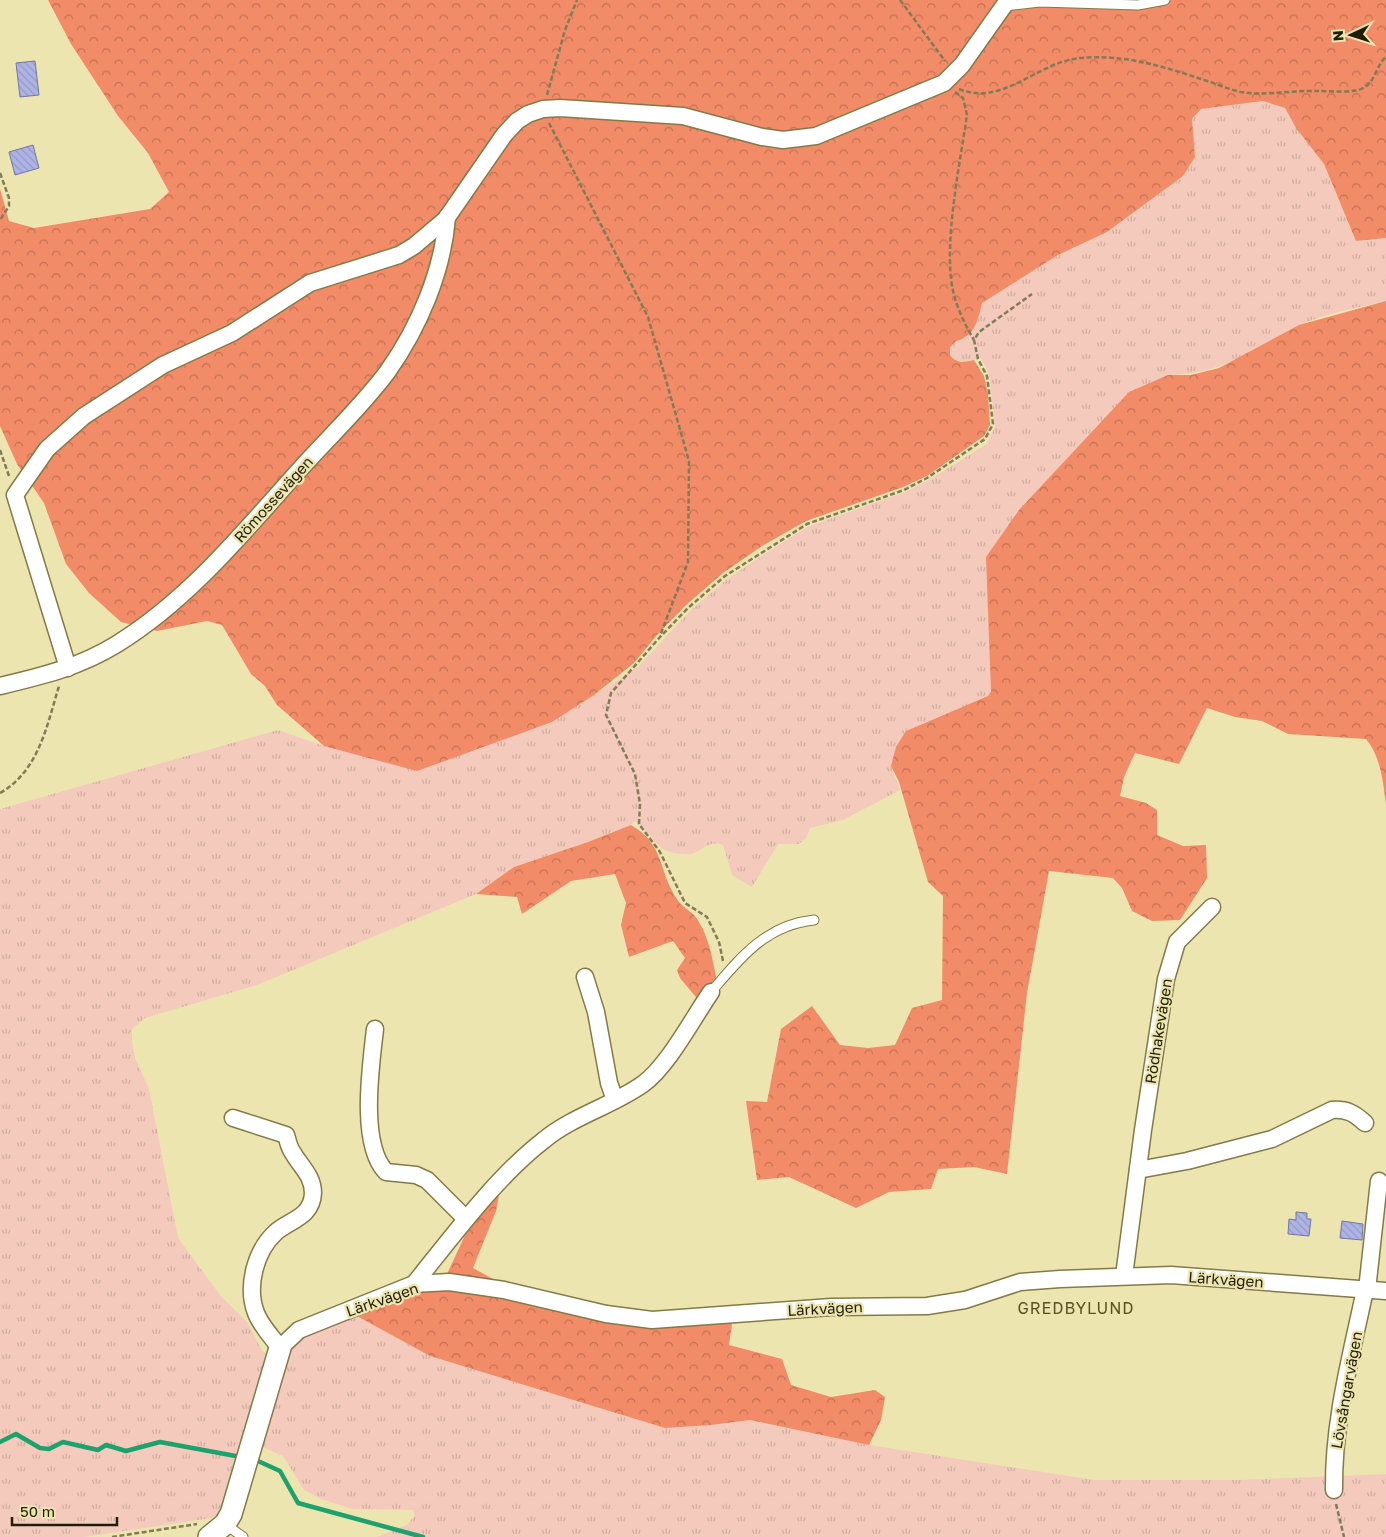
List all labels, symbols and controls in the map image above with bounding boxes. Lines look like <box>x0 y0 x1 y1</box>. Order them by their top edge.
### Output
north arrow <box>1326 10 1376 60</box>
text: N <box>1329 30 1346 42</box>
street label: Römossevägen <box>230 452 316 546</box>
street label: Rödhakevägen <box>1141 977 1175 1085</box>
street label: Lärkvägen <box>1188 1267 1264 1291</box>
street label: Lärkvägen <box>343 1278 421 1320</box>
street label: Lärkvägen <box>787 1297 863 1319</box>
district label: GREDBYLUND <box>1017 1298 1135 1318</box>
street label: Lövsångarvägen <box>1327 1330 1365 1450</box>
scale bar <box>12 1494 118 1526</box>
text: 50 m <box>20 1502 55 1520</box>

